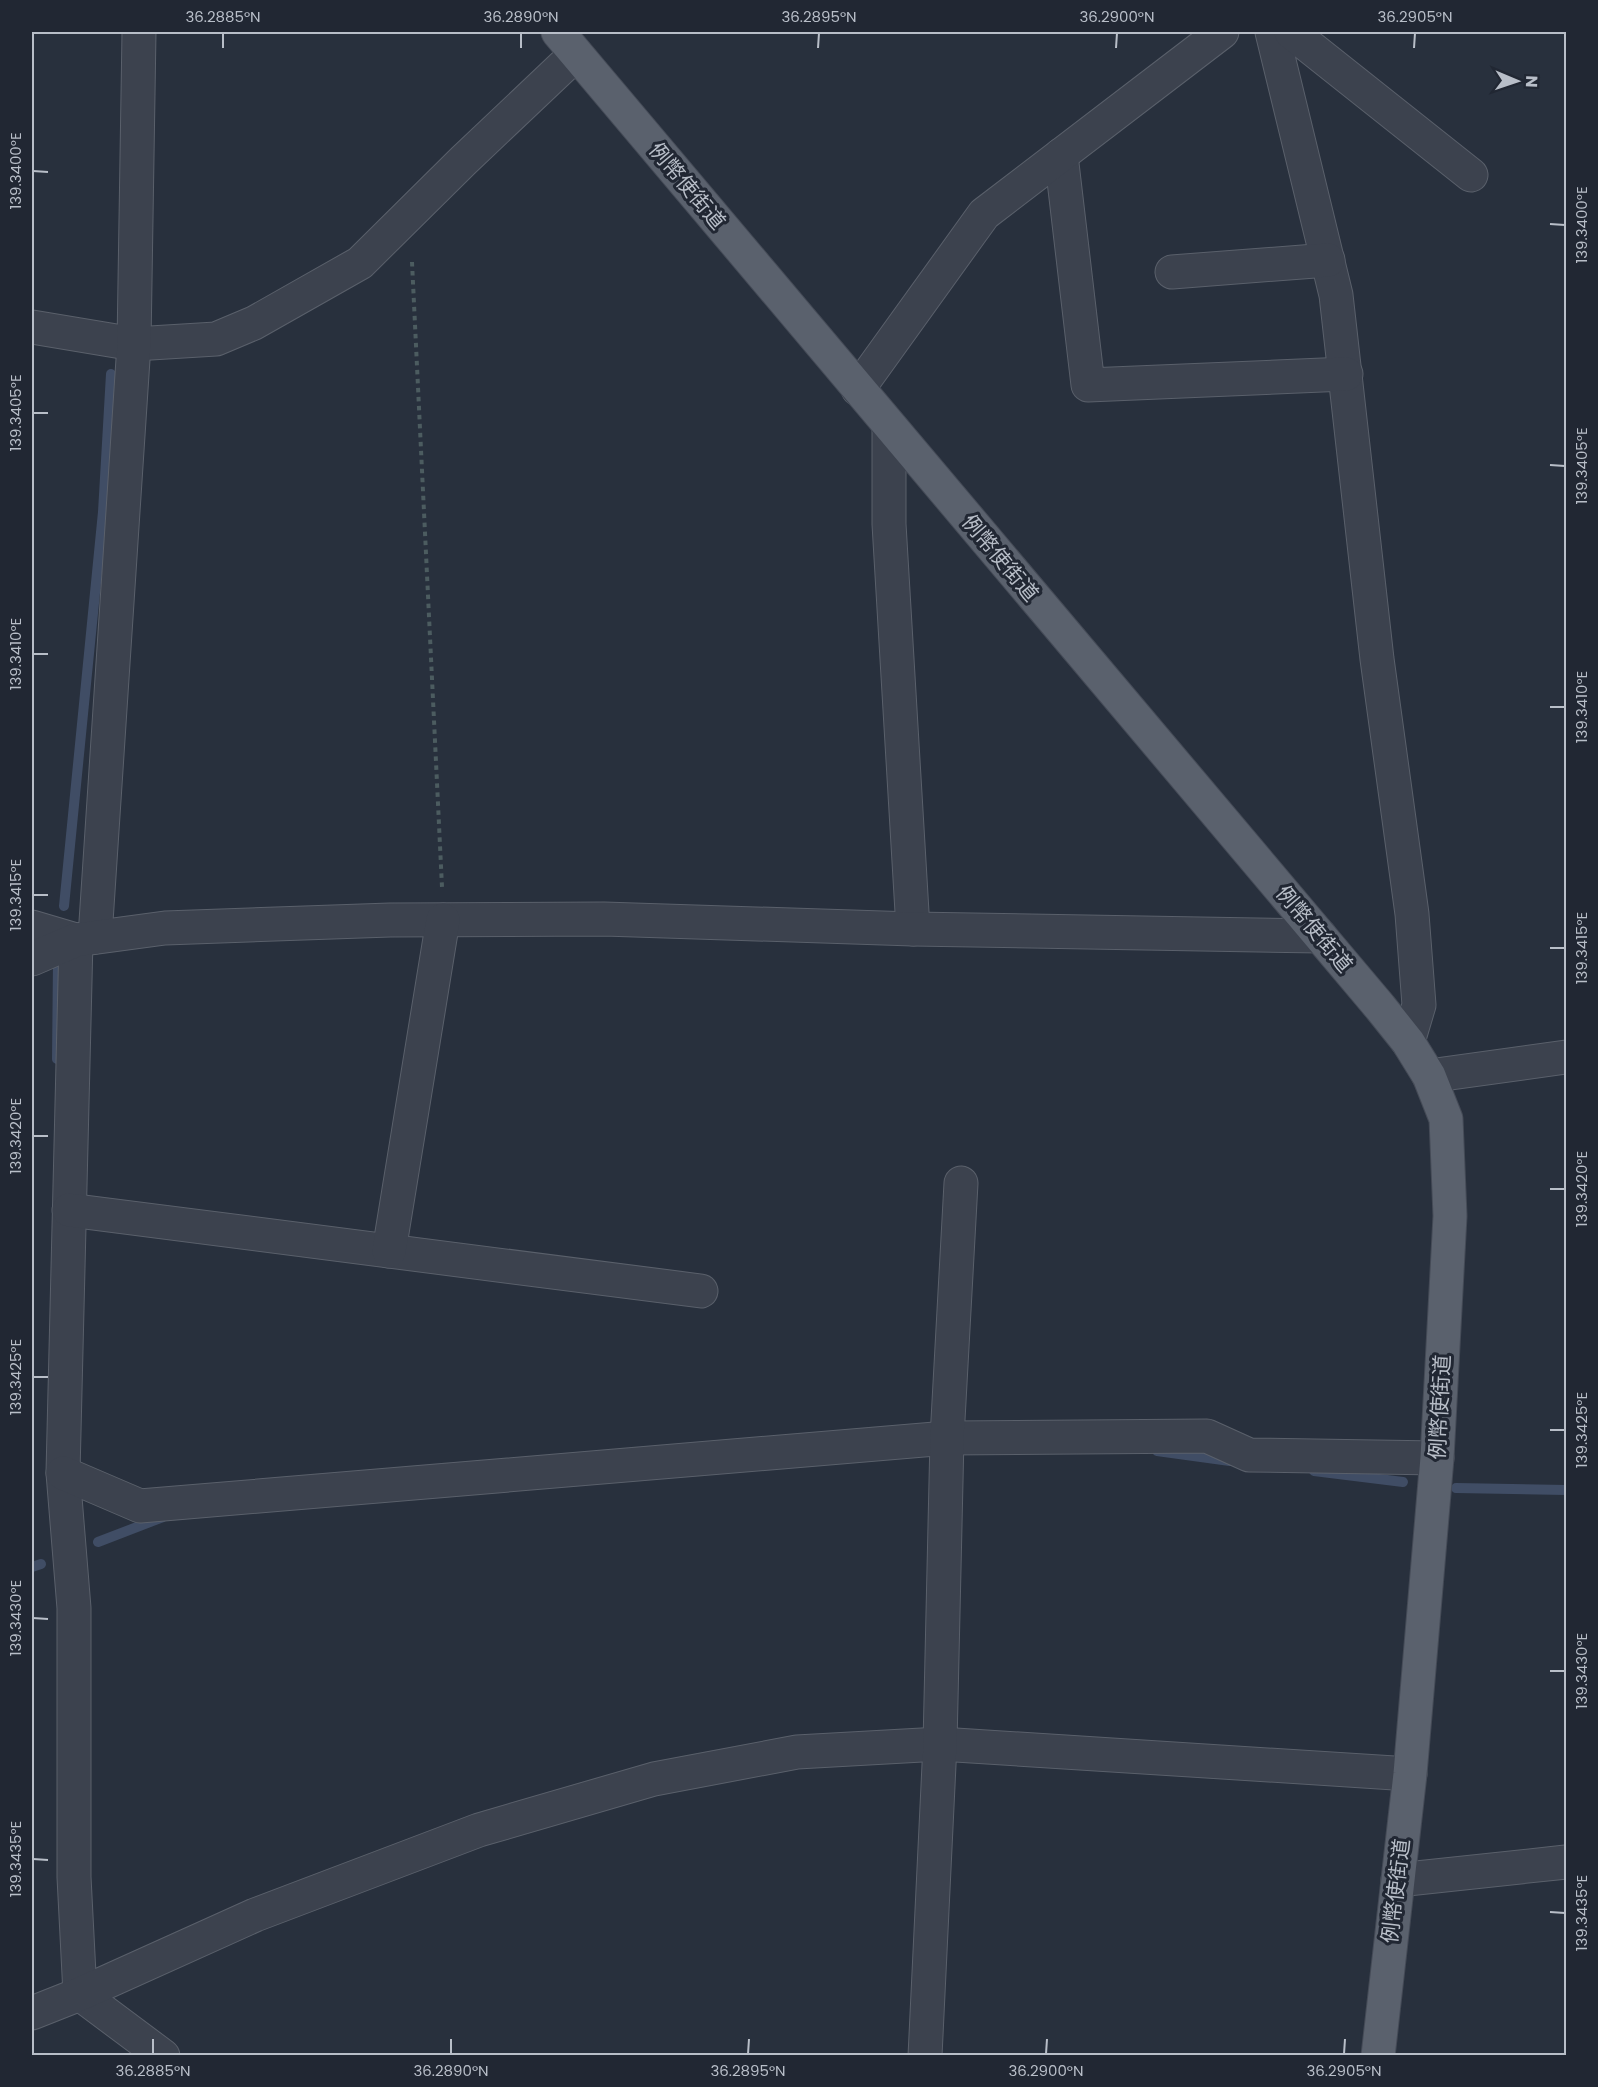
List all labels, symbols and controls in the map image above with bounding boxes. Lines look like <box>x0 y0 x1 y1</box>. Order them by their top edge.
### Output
text: 36.2885°N <box>185 6 261 27</box>
text: 36.2890°N <box>483 6 559 27</box>
text: 36.2895°N <box>781 6 857 27</box>
text: 36.2900°N <box>1079 6 1155 27</box>
text: 36.2905°N <box>1377 6 1453 27</box>
north arrow <box>1487 51 1547 111</box>
text: N <box>1520 75 1543 88</box>
text: 139.3400°E <box>5 132 26 210</box>
street label: 例幣使街道 <box>643 136 732 235</box>
text: 139.3400°E <box>1571 186 1592 264</box>
text: 139.3405°E <box>5 374 26 452</box>
text: 139.3405°E <box>1571 427 1592 505</box>
street label: 例幣使街道 <box>956 508 1045 607</box>
text: 139.3410°E <box>5 618 26 690</box>
text: 139.3410°E <box>1571 671 1592 743</box>
text: 139.3415°E <box>5 859 26 931</box>
street label: 例幣使街道 <box>1270 879 1359 978</box>
text: 139.3415°E <box>1571 912 1592 984</box>
text: 139.3420°E <box>5 1098 26 1174</box>
text: 139.3420°E <box>1571 1151 1592 1227</box>
text: 139.3425°E <box>5 1339 26 1415</box>
street label: 例幣使街道 <box>1422 1354 1457 1460</box>
text: 139.3425°E <box>1571 1392 1592 1468</box>
text: 139.3430°E <box>5 1580 26 1656</box>
text: 139.3430°E <box>1571 1633 1592 1709</box>
text: 139.3435°E <box>5 1821 26 1897</box>
street label: 例幣使街道 <box>1375 1837 1416 1945</box>
text: 139.3435°E <box>1571 1875 1592 1951</box>
text: 36.2885°N <box>115 2060 191 2081</box>
text: 36.2890°N <box>413 2060 489 2081</box>
text: 36.2895°N <box>710 2060 786 2081</box>
text: 36.2900°N <box>1008 2060 1084 2081</box>
text: 36.2905°N <box>1306 2060 1382 2081</box>

